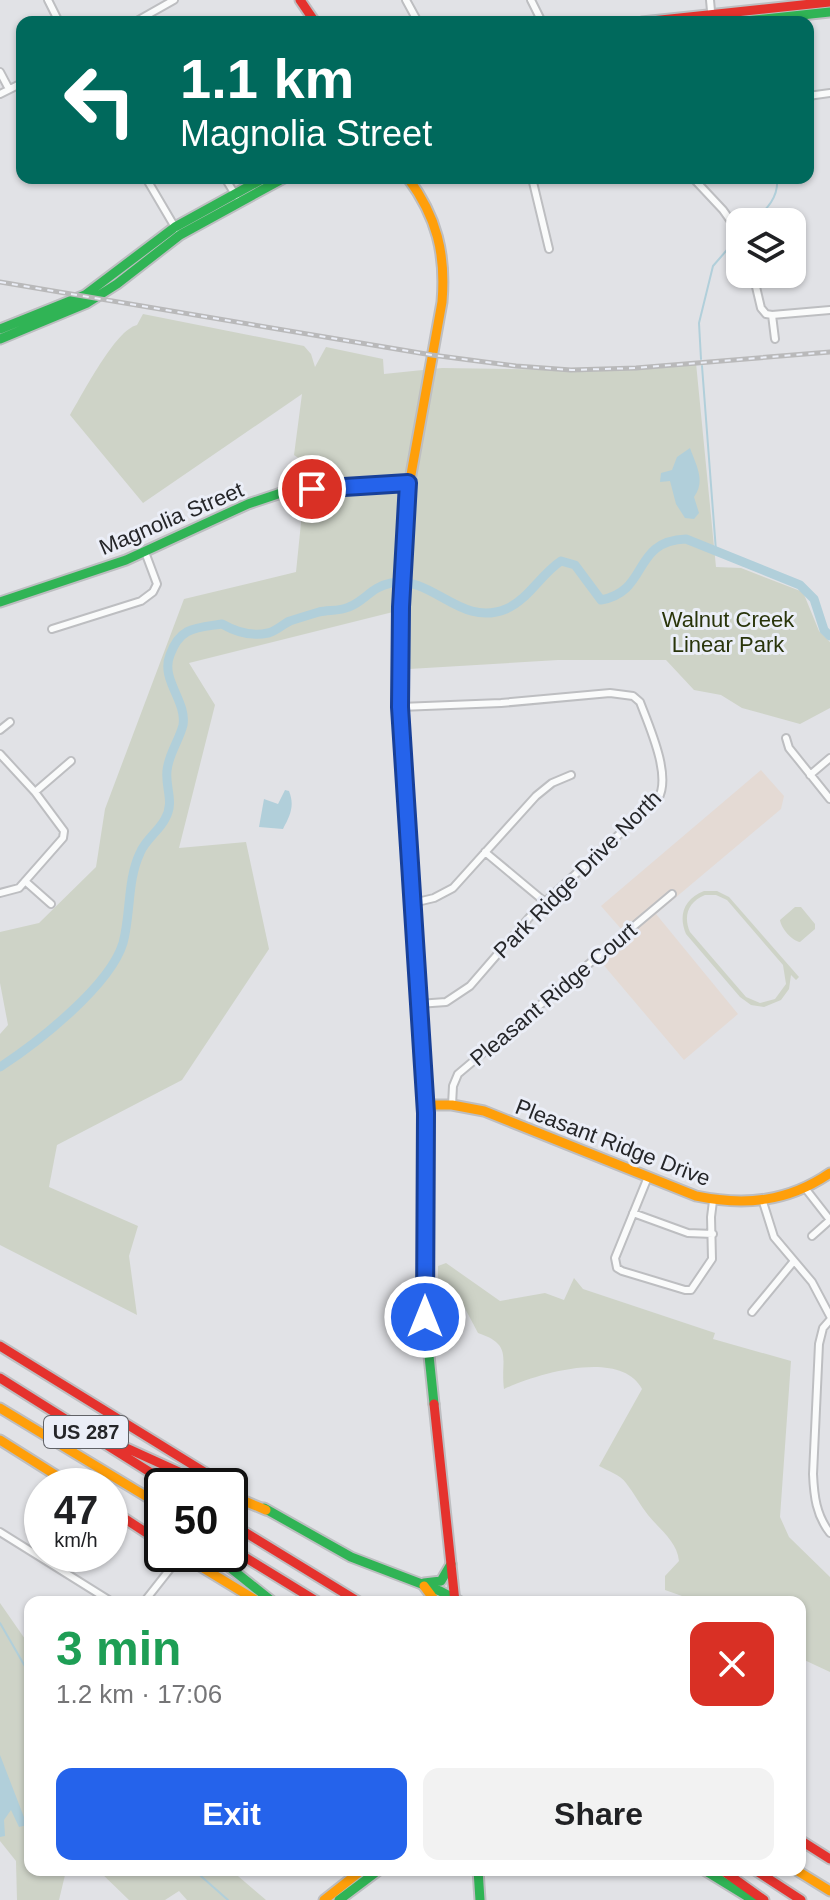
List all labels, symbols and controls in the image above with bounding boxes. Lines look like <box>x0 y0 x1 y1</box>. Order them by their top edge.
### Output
text: 1.1 km <box>180 47 354 110</box>
icon: left <box>48 48 152 152</box>
text: Magnolia Street <box>180 113 432 154</box>
map controls <box>726 208 806 288</box>
button: layers <box>726 208 806 288</box>
pin <box>278 455 346 523</box>
icon: arrive <box>290 467 334 511</box>
street label: Magnolia Street <box>95 477 247 560</box>
park label: Walnut Creek Linear Park <box>662 607 795 657</box>
street label: Park Ridge Drive North <box>489 786 666 963</box>
street label: Pleasant Ridge Court <box>465 918 641 1071</box>
street label: Pleasant Ridge Drive <box>512 1094 714 1191</box>
position arrow <box>383 1275 467 1359</box>
road number: US 287 <box>44 1416 128 1448</box>
speed limit sign: 50 <box>144 1468 248 1572</box>
text: 47 <box>54 1488 98 1532</box>
text: km/h <box>54 1529 98 1551</box>
text: 3 min <box>56 1622 181 1675</box>
button: close <box>690 1622 774 1706</box>
text: 1.2 km · 17:06 <box>56 1679 222 1709</box>
button: Exit <box>56 1768 407 1860</box>
button: Share <box>423 1768 774 1860</box>

